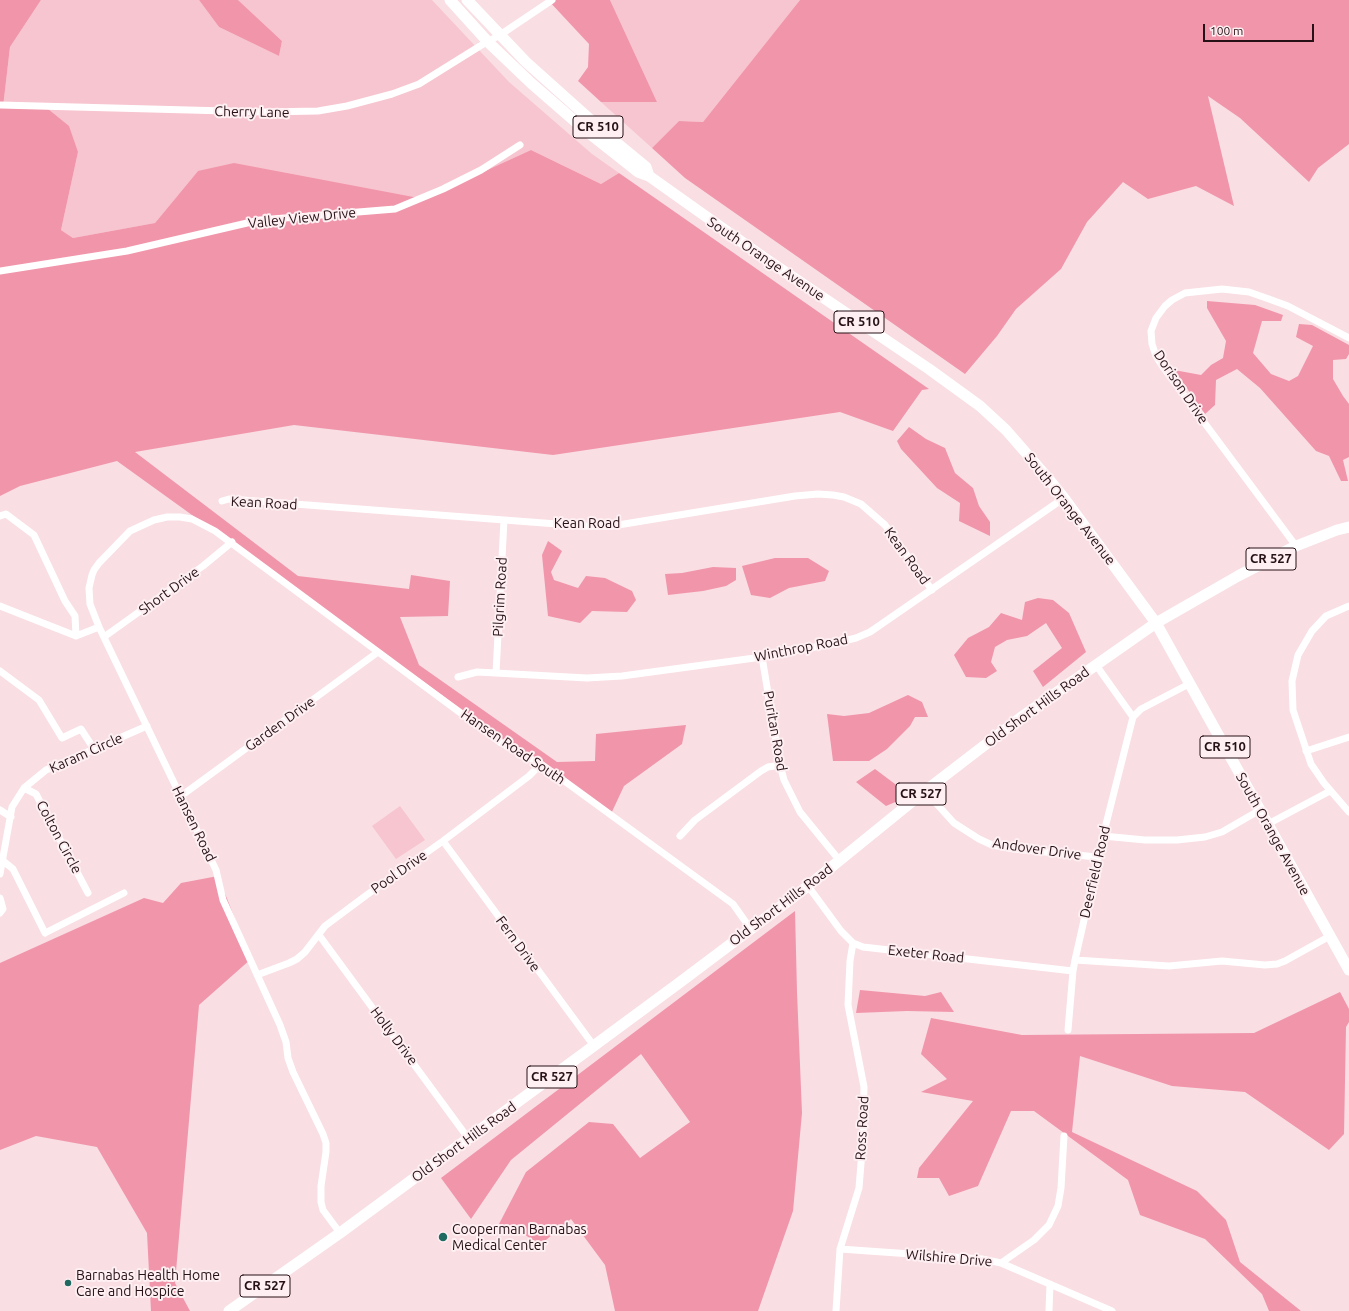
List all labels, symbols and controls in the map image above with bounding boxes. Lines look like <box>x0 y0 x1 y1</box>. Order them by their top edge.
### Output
scale bar <box>1205 16 1316 42</box>
text: 100 m <box>1210 24 1243 37</box>
street label: Cherry Lane <box>214 103 290 121</box>
road number: CR 510 <box>573 116 623 138</box>
street label: Valley View Drive <box>247 204 357 232</box>
street label: South Orange Avenue <box>704 214 828 304</box>
road number: CR 510 <box>834 311 884 333</box>
street label: Dorison Drive <box>1150 347 1212 427</box>
street label: South Orange Avenue <box>1021 450 1119 568</box>
street label: Kean Road <box>230 493 298 513</box>
street label: Kean Road <box>554 515 620 531</box>
street label: Kean Road <box>881 524 933 588</box>
road number: CR 527 <box>1246 548 1296 570</box>
street label: Pilgrim Road <box>490 557 510 637</box>
street label: Short Drive <box>135 563 203 619</box>
street label: Winthrop Road <box>753 631 849 665</box>
street label: Old Short Hills Road <box>981 663 1093 751</box>
street label: Puritan Road <box>760 690 790 772</box>
street label: Garden Drive <box>242 693 318 755</box>
street label: Hansen Road South <box>458 706 568 788</box>
street label: Karam Circle <box>47 729 125 777</box>
road number: CR 510 <box>1200 736 1250 758</box>
street label: South Orange Avenue <box>1232 770 1314 898</box>
street label: Hansen Road <box>168 783 220 865</box>
road number: CR 527 <box>896 783 946 805</box>
street label: Colton Circle <box>33 798 85 876</box>
street label: Deerfield Road <box>1076 824 1114 920</box>
street label: Andover Drive <box>991 834 1083 864</box>
street label: Pool Drive <box>368 847 430 897</box>
street label: Old Short Hills Road <box>726 861 836 949</box>
street label: Fern Drive <box>492 913 544 975</box>
street label: Exeter Road <box>887 942 965 966</box>
street label: Holly Drive <box>367 1004 421 1068</box>
road number: CR 527 <box>527 1066 577 1088</box>
street label: Ross Road <box>852 1095 872 1161</box>
street label: Old Short Hills Road <box>408 1098 520 1186</box>
place label: Cooperman Barnabas Medical Center <box>452 1221 587 1254</box>
marker: Cooperman Barnabas Medical Center <box>437 1231 449 1243</box>
street label: Wilshire Drive <box>905 1246 993 1270</box>
place label: Barnabas Health Home Care and Hospice <box>76 1267 220 1300</box>
road number: CR 527 <box>240 1275 290 1297</box>
marker: Barnabas Health Home Care and Hospice <box>63 1278 73 1288</box>

